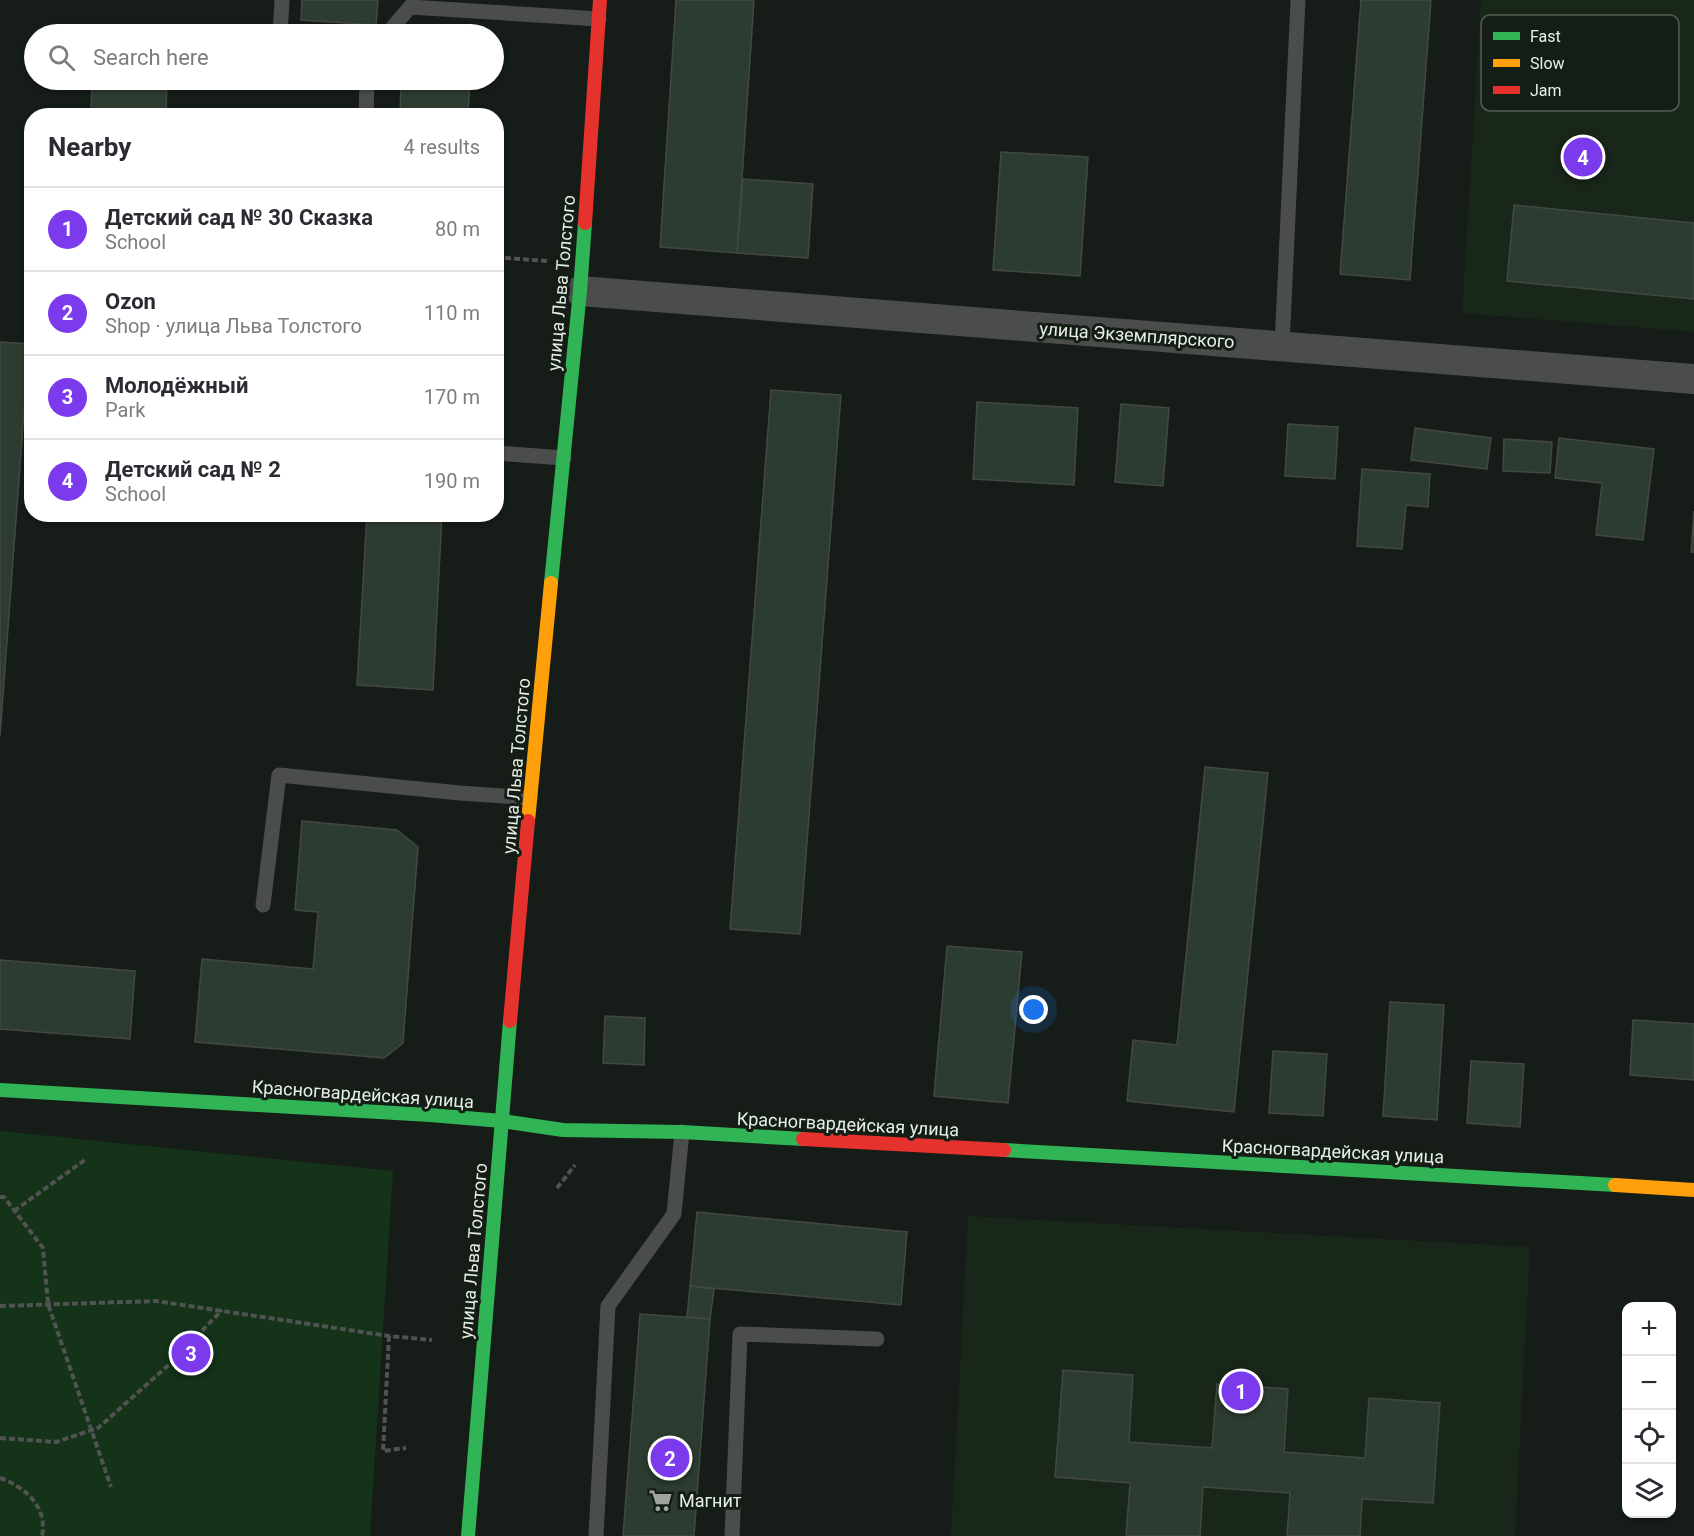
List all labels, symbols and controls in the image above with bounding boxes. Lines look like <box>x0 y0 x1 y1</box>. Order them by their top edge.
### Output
legend <box>1481 15 1679 111</box>
search box <box>24 24 504 90</box>
text: Fast <box>1530 27 1561 46</box>
icon: search <box>45 41 78 74</box>
text: Search here <box>93 45 209 70</box>
text: Slow <box>1530 54 1565 73</box>
text: Jam <box>1530 81 1562 100</box>
text: Nearby <box>48 132 131 162</box>
pin: 4 <box>1564 134 1602 180</box>
text: 4 results <box>404 135 480 159</box>
street label: улица Льва Толстого <box>543 194 579 372</box>
text: Детский сад № 30 Сказка <box>105 205 373 230</box>
text: 1 <box>62 217 73 241</box>
text: 80 m <box>435 217 480 241</box>
text: School <box>105 230 166 254</box>
text: Ozon <box>105 289 156 314</box>
text: 2 <box>62 301 73 325</box>
text: 110 m <box>424 301 480 325</box>
text: Shop · улица Льва Толстого <box>105 314 362 338</box>
street label: улица Экземплярского <box>1039 318 1235 352</box>
text: Молодёжный <box>105 373 248 398</box>
text: 3 <box>62 385 73 409</box>
text: 170 m <box>424 385 480 409</box>
text: Park <box>105 398 145 422</box>
text: Детский сад № 2 <box>105 457 281 482</box>
text: 4 <box>62 469 73 493</box>
text: 190 m <box>424 469 480 493</box>
text: School <box>105 482 166 506</box>
street label: улица Льва Толстого <box>498 677 534 855</box>
your location <box>1019 995 1048 1024</box>
street label: Красногвардейская улица <box>251 1076 475 1112</box>
street label: Красногвардейская улица <box>736 1108 960 1140</box>
street label: Красногвардейская улица <box>1221 1135 1445 1167</box>
street label: улица Льва Толстого <box>455 1162 491 1340</box>
map controls <box>1622 1302 1676 1518</box>
button: + <box>1622 1302 1676 1356</box>
pin: 3 <box>172 1330 210 1376</box>
button: − <box>1622 1356 1676 1410</box>
pin: 1 <box>1222 1368 1260 1414</box>
button: locate <box>1622 1410 1676 1464</box>
pin: 2 <box>650 1436 690 1480</box>
button: layers <box>1622 1464 1676 1518</box>
supermarket icon: Магнит <box>648 1487 674 1513</box>
place label: Магнит <box>679 1490 742 1511</box>

